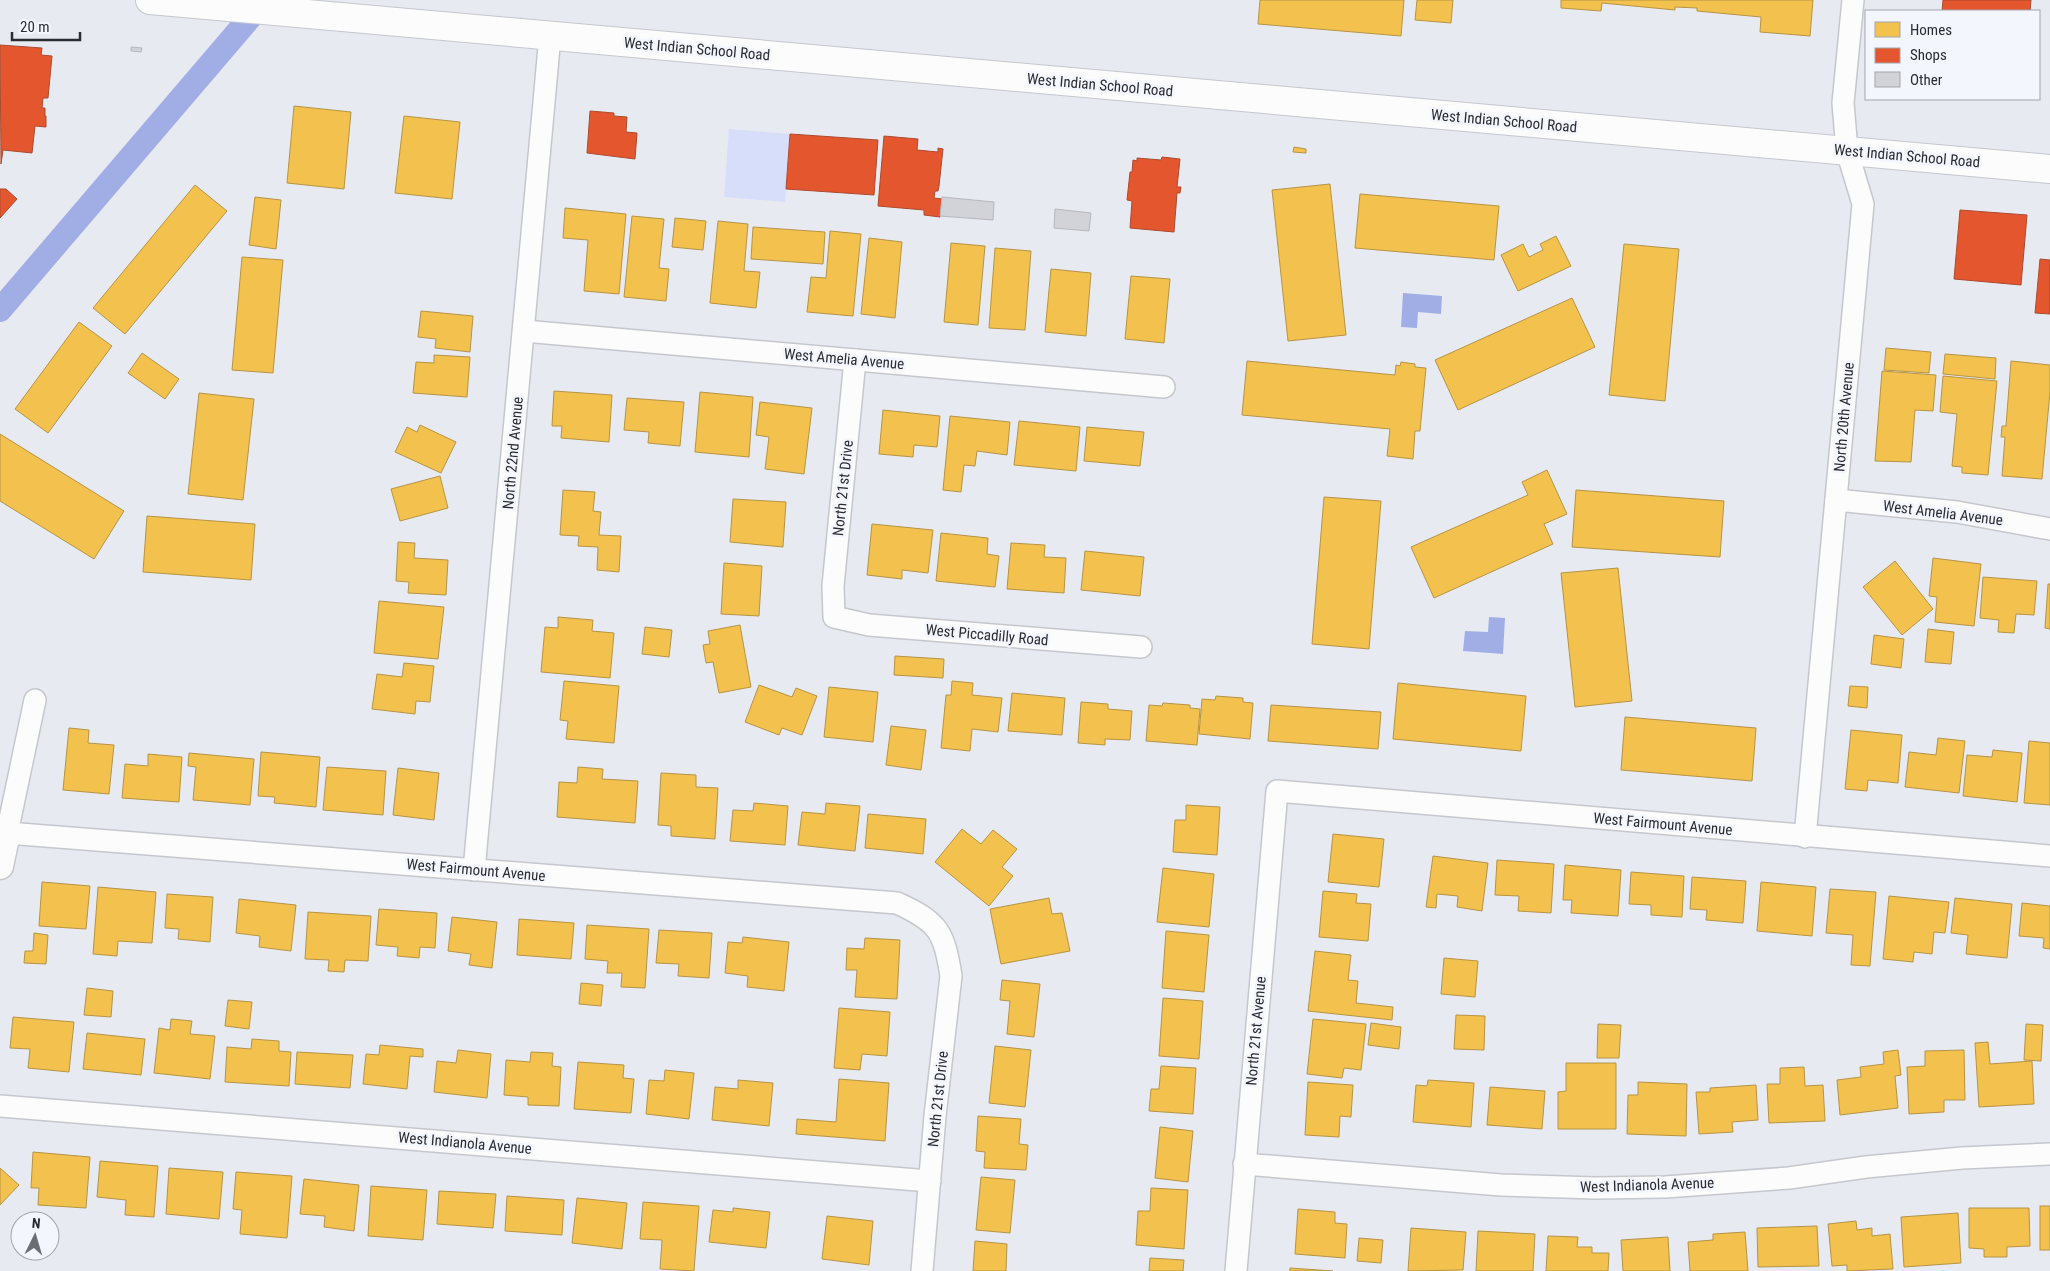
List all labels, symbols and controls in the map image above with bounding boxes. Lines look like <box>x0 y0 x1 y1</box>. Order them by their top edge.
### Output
scale bar <box>12 10 80 42</box>
legend <box>1865 10 2040 100</box>
text: 20 m <box>20 18 50 36</box>
text: Homes <box>1910 21 1952 39</box>
street label: West Indian School Road <box>623 34 771 64</box>
text: Shops <box>1910 46 1947 64</box>
street label: West Indian School Road <box>1026 70 1174 100</box>
text: Other <box>1910 71 1943 89</box>
street label: West Indian School Road <box>1430 106 1578 136</box>
street label: West Indian School Road <box>1833 141 1981 171</box>
street label: West Amelia Avenue <box>783 345 905 373</box>
street label: North 20th Avenue <box>1830 361 1858 473</box>
street label: North 22nd Avenue <box>499 396 527 510</box>
street label: North 21st Drive <box>829 439 857 537</box>
street label: West Amelia Avenue <box>1882 497 2004 529</box>
street label: West Piccadilly Road <box>925 621 1049 649</box>
street label: West Fairmount Avenue <box>1593 809 1733 839</box>
street label: West Fairmount Avenue <box>406 855 546 885</box>
street label: North 21st Avenue <box>1242 976 1270 1086</box>
street label: North 21st Drive <box>924 1050 952 1148</box>
street label: West Indianola Avenue <box>397 1128 533 1158</box>
street label: West Indianola Avenue <box>1580 1174 1714 1196</box>
north arrow <box>10 1211 60 1261</box>
text: N <box>31 1215 41 1231</box>

